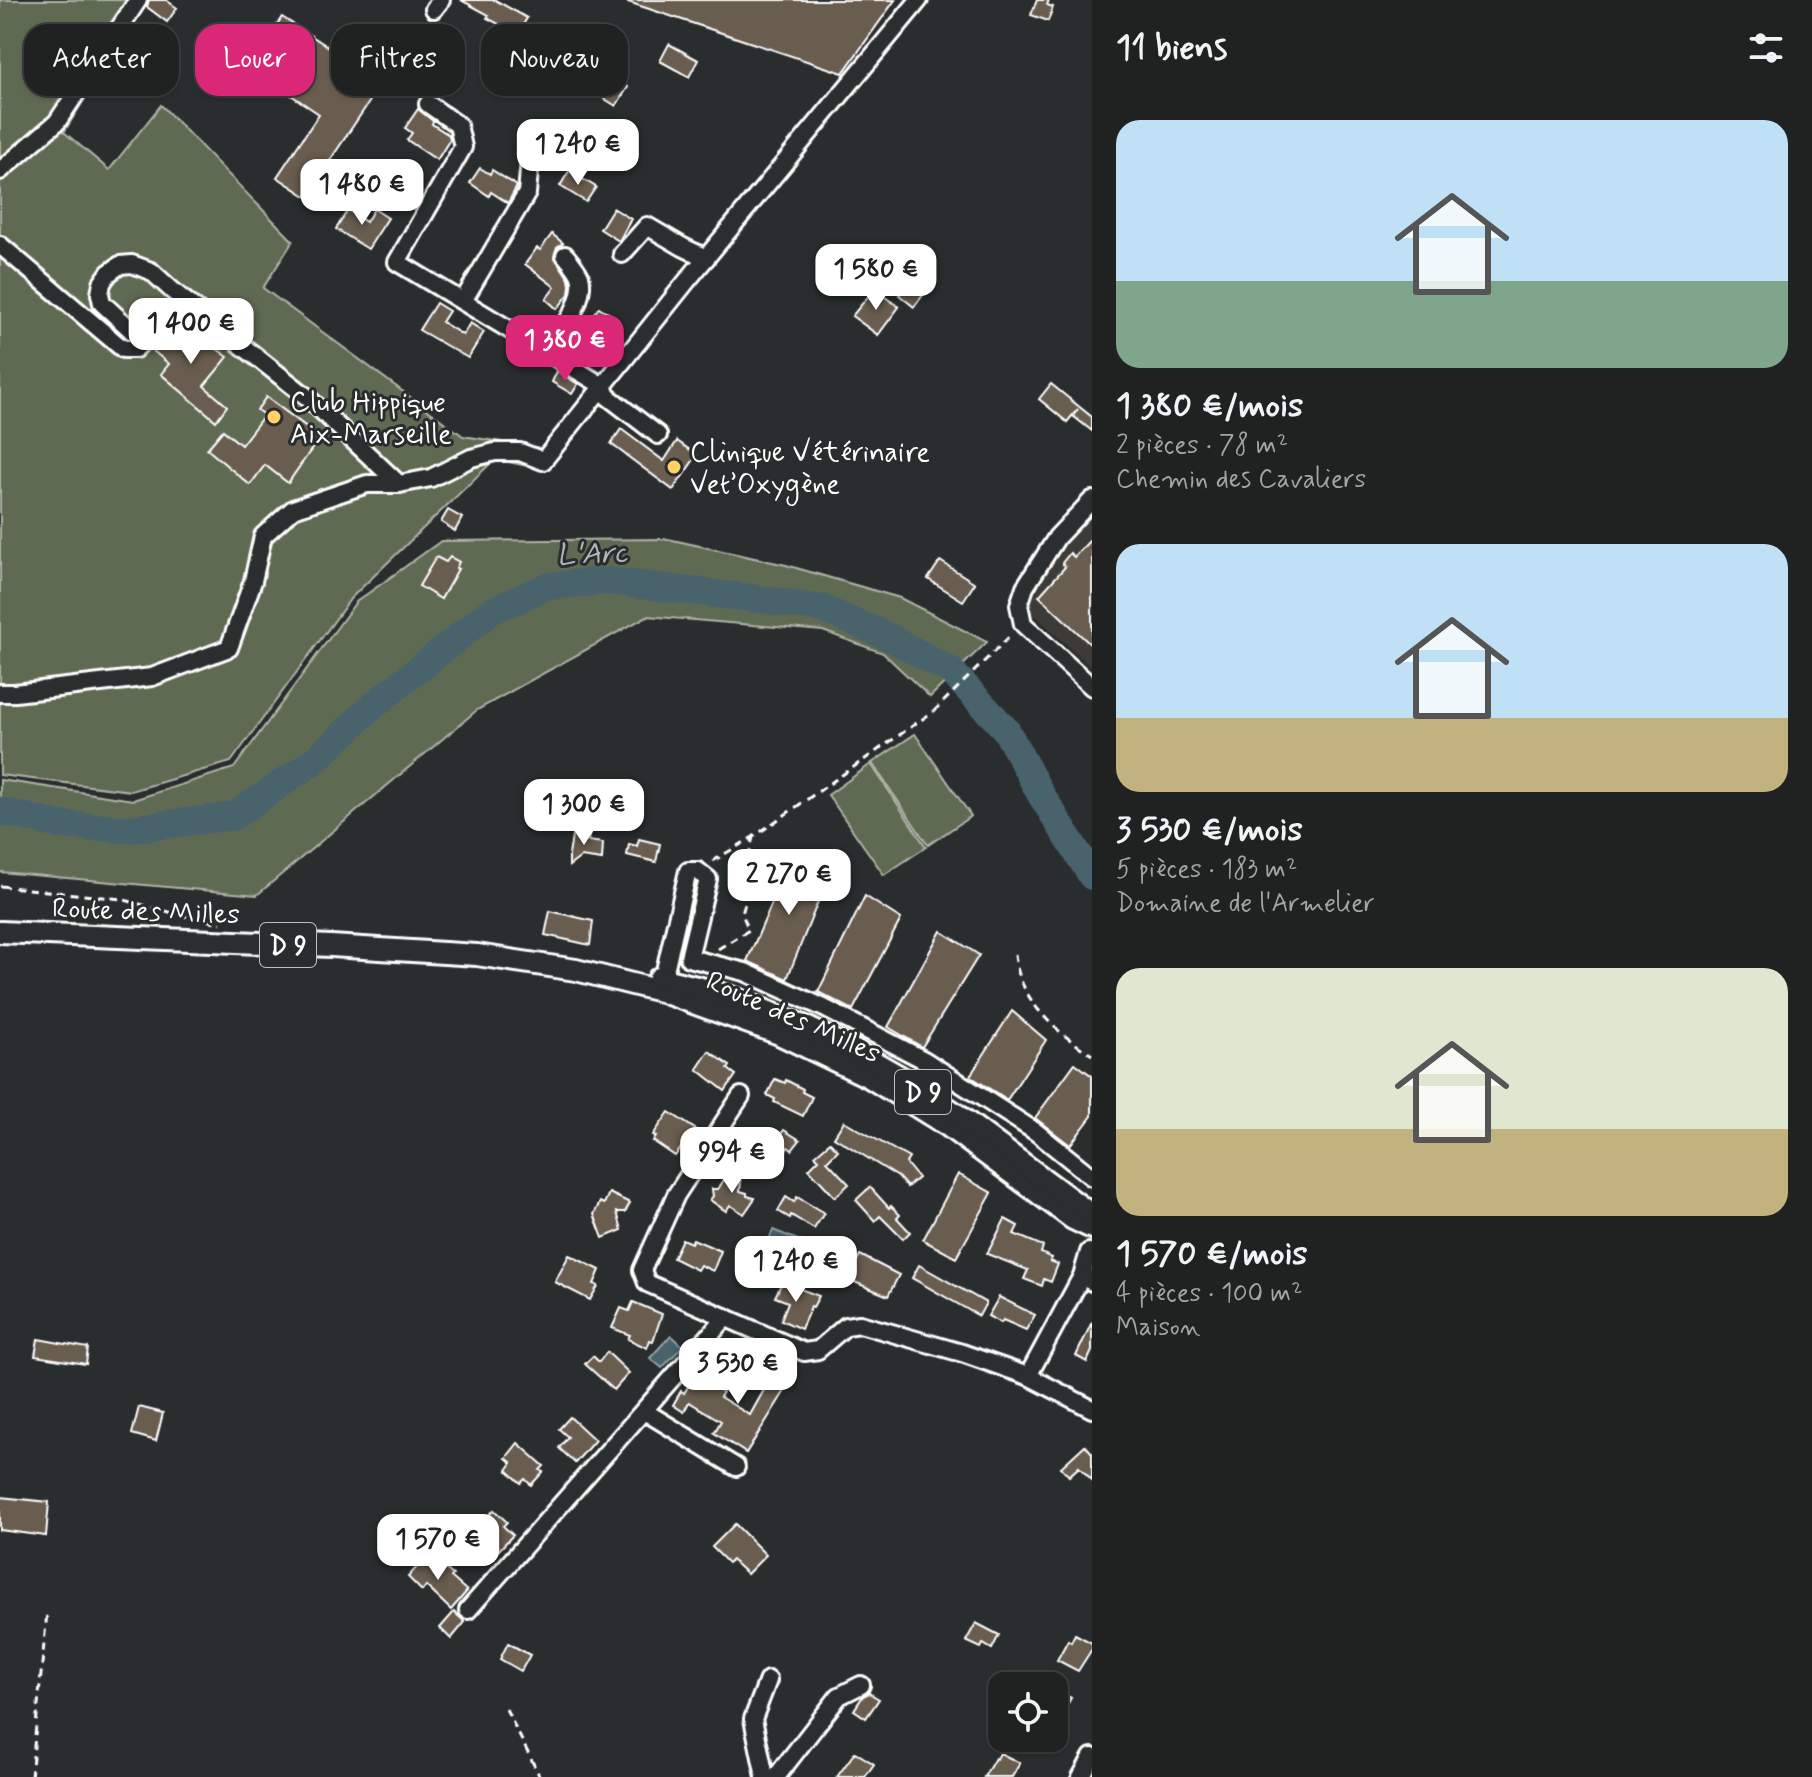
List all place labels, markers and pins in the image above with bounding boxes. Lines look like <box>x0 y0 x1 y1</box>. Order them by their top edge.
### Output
pin: 1 240 € <box>504 119 652 187</box>
pin: 1 480 € <box>288 159 436 227</box>
pin: 1 580 € <box>802 244 950 312</box>
pin: 1 400 € <box>117 298 265 366</box>
pin: 1 380 € <box>491 315 639 383</box>
place label: Club Hippique Aix-Marseille <box>290 385 452 454</box>
marker: Club Hippique Aix-Marseille <box>265 408 283 426</box>
place label: Clinique Vétérinaire Vet’Oxygène <box>690 435 930 506</box>
marker: Clinique Vétérinaire Vet’Oxygène <box>665 458 683 476</box>
pin: 1 300 € <box>510 779 658 847</box>
pin: 2 270 € <box>715 849 863 917</box>
pin: 994 € <box>676 1127 788 1195</box>
pin: 1 240 € <box>722 1236 870 1304</box>
pin: 3 530 € <box>664 1338 812 1406</box>
pin: 1 570 € <box>364 1514 512 1582</box>

